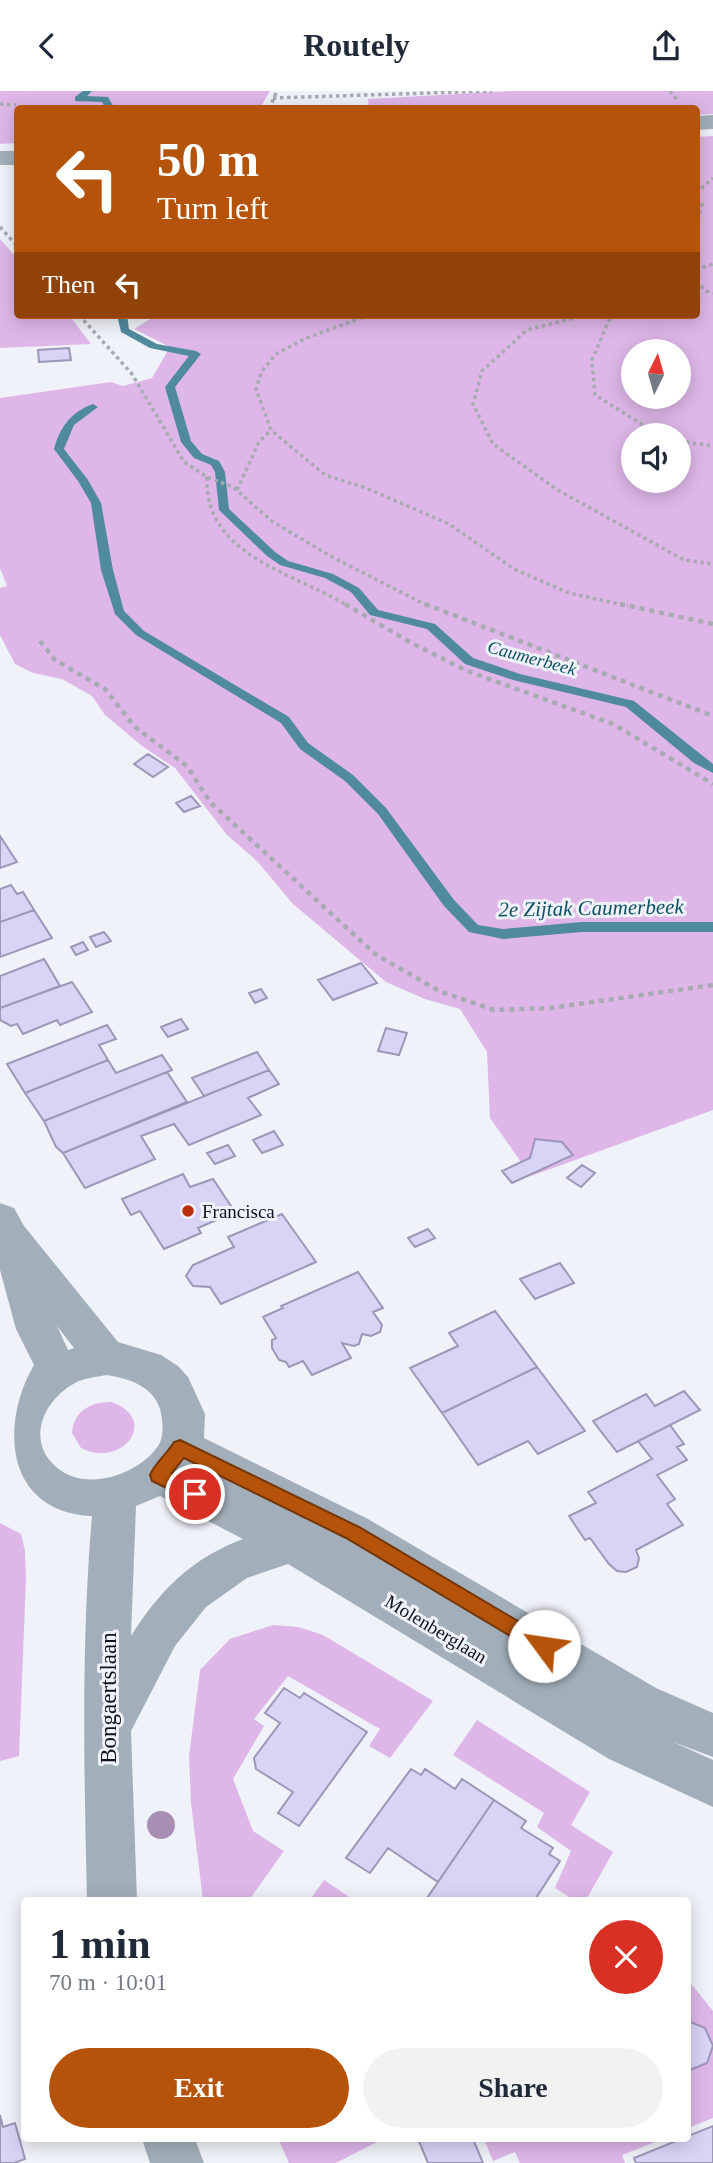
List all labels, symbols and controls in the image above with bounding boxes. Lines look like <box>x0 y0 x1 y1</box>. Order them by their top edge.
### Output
icon: back <box>28 27 66 65</box>
text: Routely <box>303 27 410 63</box>
icon: share <box>647 27 685 65</box>
text: 50 m <box>157 132 259 187</box>
icon: left <box>42 133 133 224</box>
text: Turn left <box>157 190 269 226</box>
icon: left <box>109 266 147 304</box>
text: Then <box>42 270 95 299</box>
north arrow <box>621 339 691 409</box>
map controls <box>621 339 691 493</box>
button: sound <box>621 423 691 493</box>
water label: Caumerbeek <box>485 637 579 680</box>
water label: 2e Zijtak Caumerbeek <box>498 894 685 922</box>
place label: Francisca <box>202 1201 275 1222</box>
marker: Francisca <box>180 1203 196 1219</box>
pin <box>165 1464 225 1524</box>
icon: arrive <box>176 1475 214 1513</box>
street label: Molenberglaan <box>381 1590 491 1668</box>
position arrow <box>507 1609 581 1683</box>
street label: Bongaertslaan <box>96 1632 121 1764</box>
button: close <box>589 1920 663 1994</box>
text: 1 min <box>49 1921 151 1967</box>
text: 70 m · 10:01 <box>49 1970 167 1995</box>
button: Exit <box>49 2048 349 2128</box>
button: Share <box>363 2048 663 2128</box>

